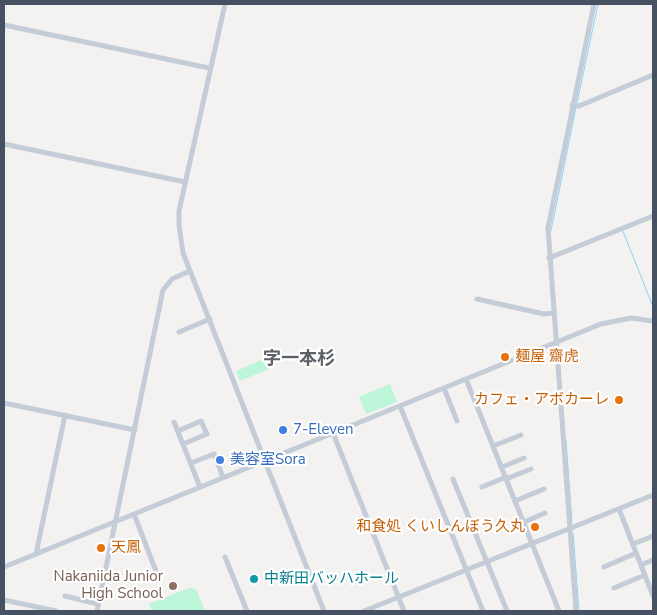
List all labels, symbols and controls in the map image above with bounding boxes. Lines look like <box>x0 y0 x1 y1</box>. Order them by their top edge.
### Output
place label: 麺屋 齋虎 <box>515 348 579 366</box>
district label: 字一本杉 <box>263 349 335 371</box>
marker: 麺屋 齋虎 <box>499 351 511 363</box>
place label: カフェ・アボカーレ <box>474 391 609 409</box>
marker: カフェ・アボカーレ <box>613 394 625 406</box>
place label: 7-Eleven <box>293 421 353 439</box>
marker: 7-Eleven <box>277 424 289 436</box>
place label: 美容室Sora <box>230 451 306 469</box>
marker: 美容室Sora <box>214 454 226 466</box>
place label: 和食処 くいしんぼう久丸 <box>356 518 525 536</box>
marker: 和食処 くいしんぼう久丸 <box>529 521 541 533</box>
place label: 天鳳 <box>111 539 141 557</box>
marker: 天鳳 <box>95 542 107 554</box>
place label: Nakaniida Junior High School <box>54 568 163 603</box>
place label: 中新田バッハホール <box>264 570 399 588</box>
marker: 中新田バッハホール <box>248 573 260 585</box>
marker: Nakaniida Junior High School <box>167 580 179 592</box>

